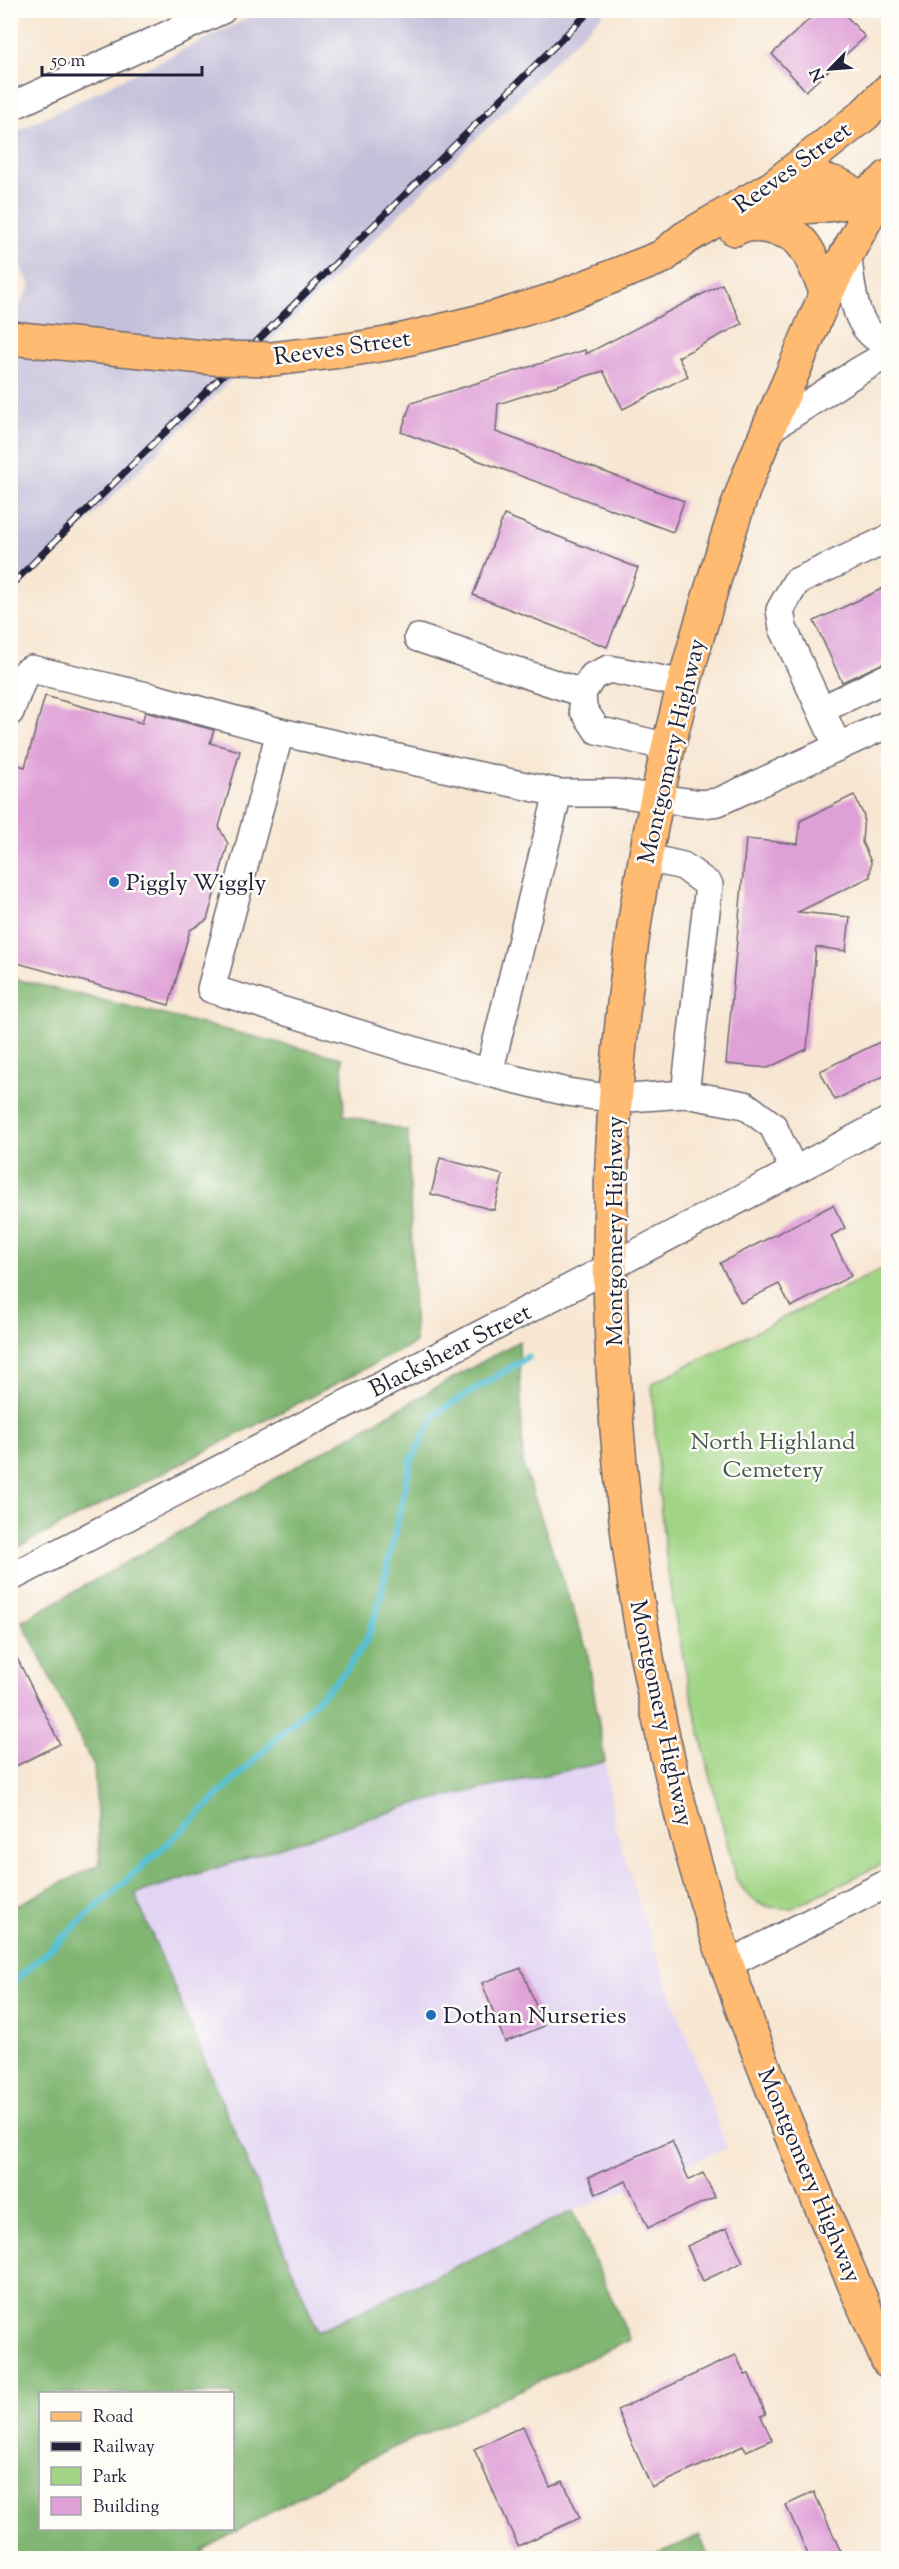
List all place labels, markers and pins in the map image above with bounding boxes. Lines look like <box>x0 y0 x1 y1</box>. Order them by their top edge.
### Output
place label: Piggly Wiggly <box>126 867 266 901</box>
marker: Piggly Wiggly <box>107 875 121 889</box>
place label: Dothan Nurseries <box>443 2000 626 2034</box>
marker: Dothan Nurseries <box>424 2008 438 2022</box>

